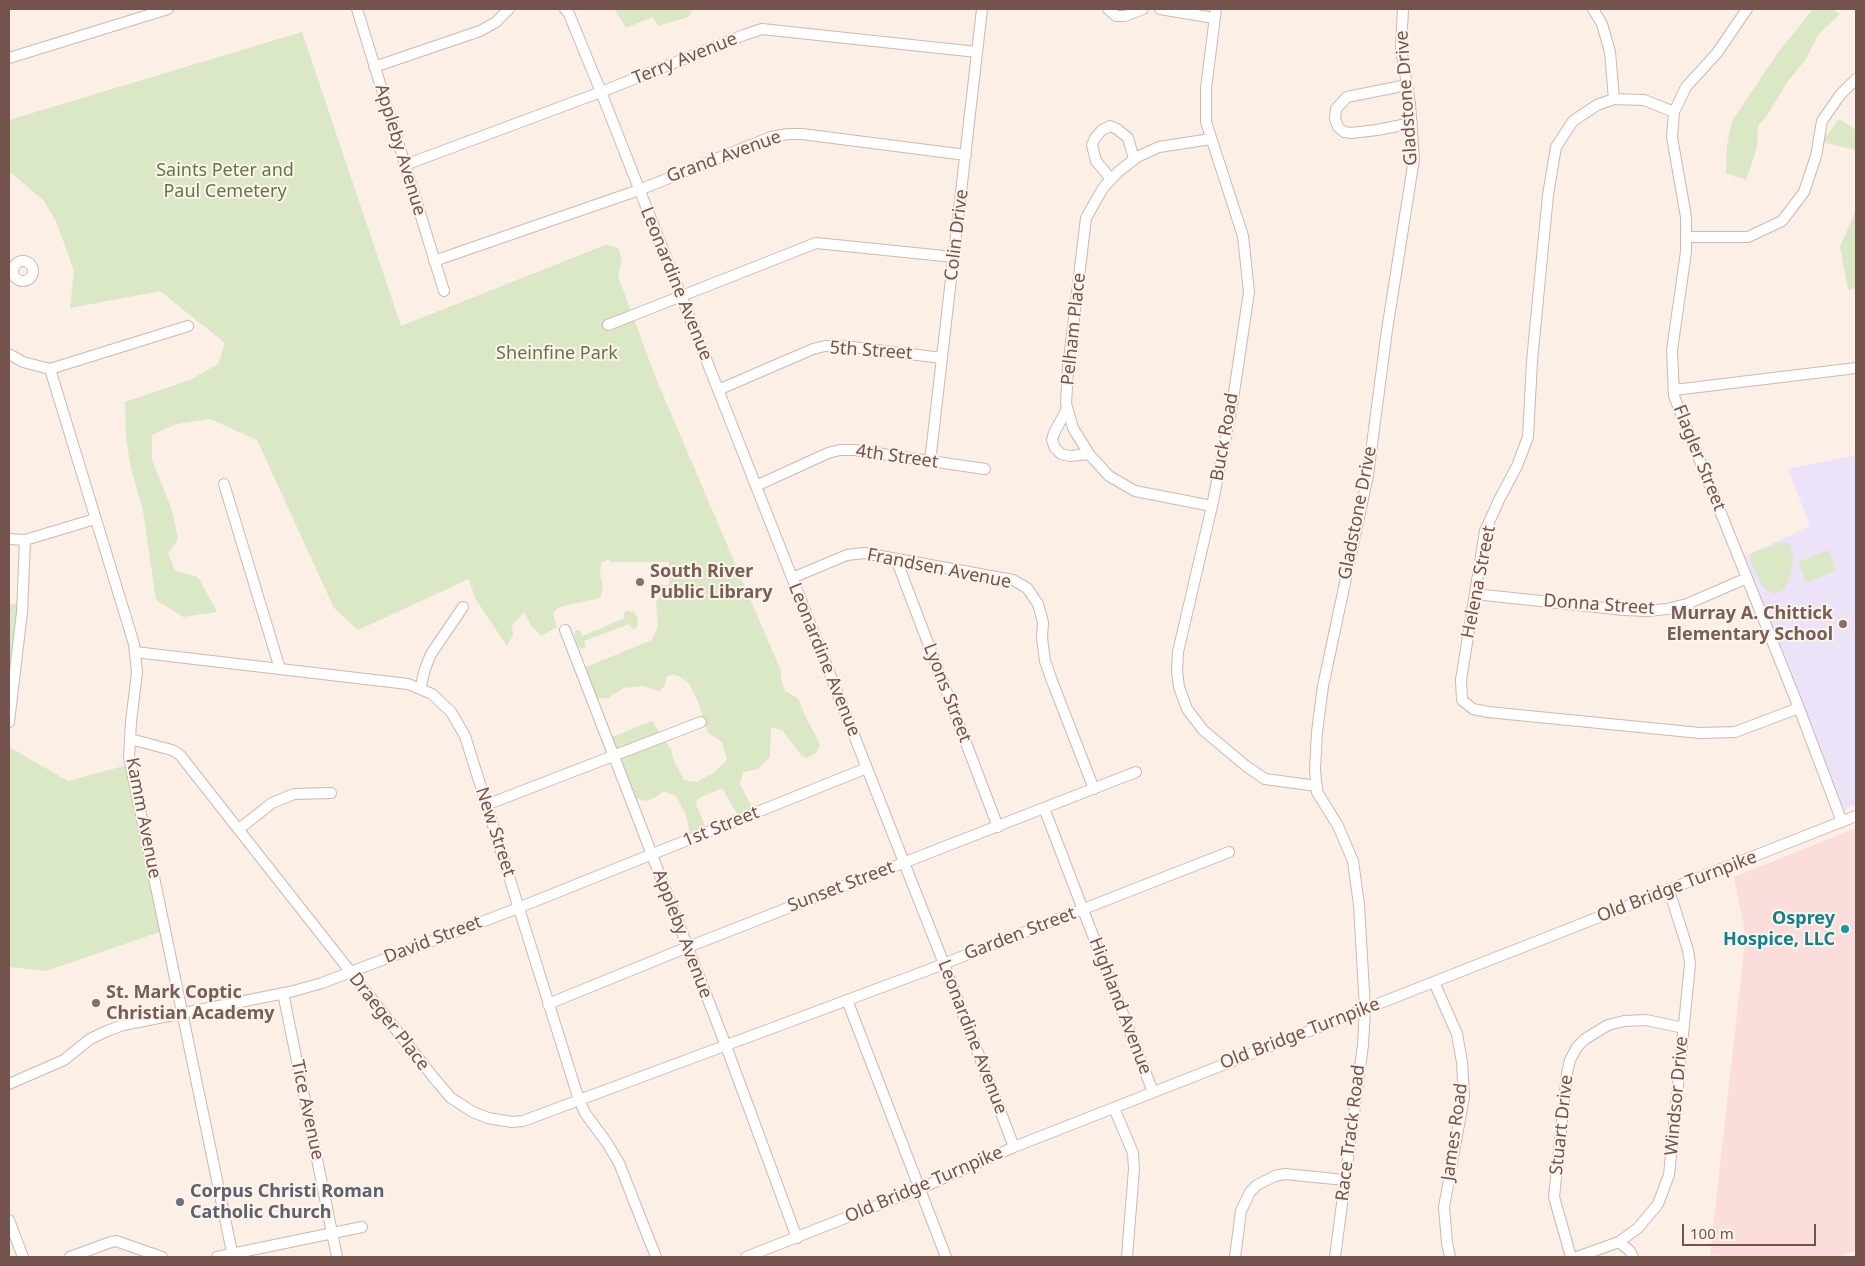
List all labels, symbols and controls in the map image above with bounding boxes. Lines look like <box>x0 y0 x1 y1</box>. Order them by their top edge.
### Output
street label: Terry Avenue <box>630 28 740 90</box>
street label: Gladstone Drive <box>1392 30 1422 166</box>
street label: Appleby Avenue <box>370 82 430 218</box>
street label: Grand Avenue <box>664 126 784 188</box>
park label: Saints Peter and Paul Cemetery <box>156 160 294 202</box>
street label: Colin Drive <box>941 188 973 282</box>
street label: Leonardine Avenue <box>635 204 717 364</box>
street label: Pelham Place <box>1057 272 1091 386</box>
street label: 5th Street <box>829 337 913 365</box>
park label: Sheinfine Park <box>496 343 618 365</box>
street label: Buck Road <box>1207 391 1243 483</box>
street label: Flagler Street <box>1668 402 1730 514</box>
street label: 4th Street <box>854 441 940 473</box>
street label: Gladstone Drive <box>1334 444 1382 582</box>
street label: Helena Street <box>1457 524 1501 640</box>
street label: Frandsen Avenue <box>865 544 1013 594</box>
place label: South River Public Library <box>650 561 773 604</box>
marker: South River Public Library <box>634 576 646 588</box>
street label: Leonardine Avenue <box>783 580 865 740</box>
street label: Donna Street <box>1543 590 1655 620</box>
place label: Murray A. Chittick Elementary School <box>1666 603 1833 646</box>
marker: Murray A. Chittick Elementary School <box>1837 618 1849 630</box>
street label: Lyons Street <box>918 640 976 746</box>
street label: Kamm Avenue <box>121 756 165 880</box>
street label: New Street <box>470 785 520 879</box>
street label: 1st Street <box>680 802 762 852</box>
street label: Old Bridge Turnpike <box>1594 847 1760 927</box>
street label: Sunset Street <box>785 857 897 917</box>
street label: Appleby Avenue <box>648 867 716 1001</box>
street label: Garden Street <box>961 903 1079 965</box>
place label: Osprey Hospice, LLC <box>1723 908 1835 951</box>
street label: David Street <box>381 911 485 969</box>
marker: Osprey Hospice, LLC <box>1839 923 1851 935</box>
street label: Highland Avenue <box>1084 934 1156 1078</box>
street label: Leonardine Avenue <box>933 957 1011 1117</box>
street label: Draeger Place <box>344 969 434 1075</box>
place label: St. Mark Coptic Christian Academy <box>106 982 275 1024</box>
street label: Old Bridge Turnpike <box>1217 994 1383 1074</box>
marker: St. Mark Coptic Christian Academy <box>90 997 102 1009</box>
street label: Windsor Drive <box>1661 1035 1693 1157</box>
street label: Tice Avenue <box>286 1058 328 1162</box>
street label: Race Track Road <box>1332 1064 1370 1202</box>
street label: Stuart Drive <box>1546 1074 1578 1176</box>
street label: James Road <box>1437 1082 1473 1182</box>
street label: Old Bridge Turnpike <box>842 1142 1006 1228</box>
place label: Corpus Christi Roman Catholic Church <box>190 1181 384 1224</box>
marker: Corpus Christi Roman Catholic Church <box>174 1196 186 1208</box>
scale bar <box>1685 1214 1819 1246</box>
text: 100 m <box>1690 1223 1734 1243</box>

